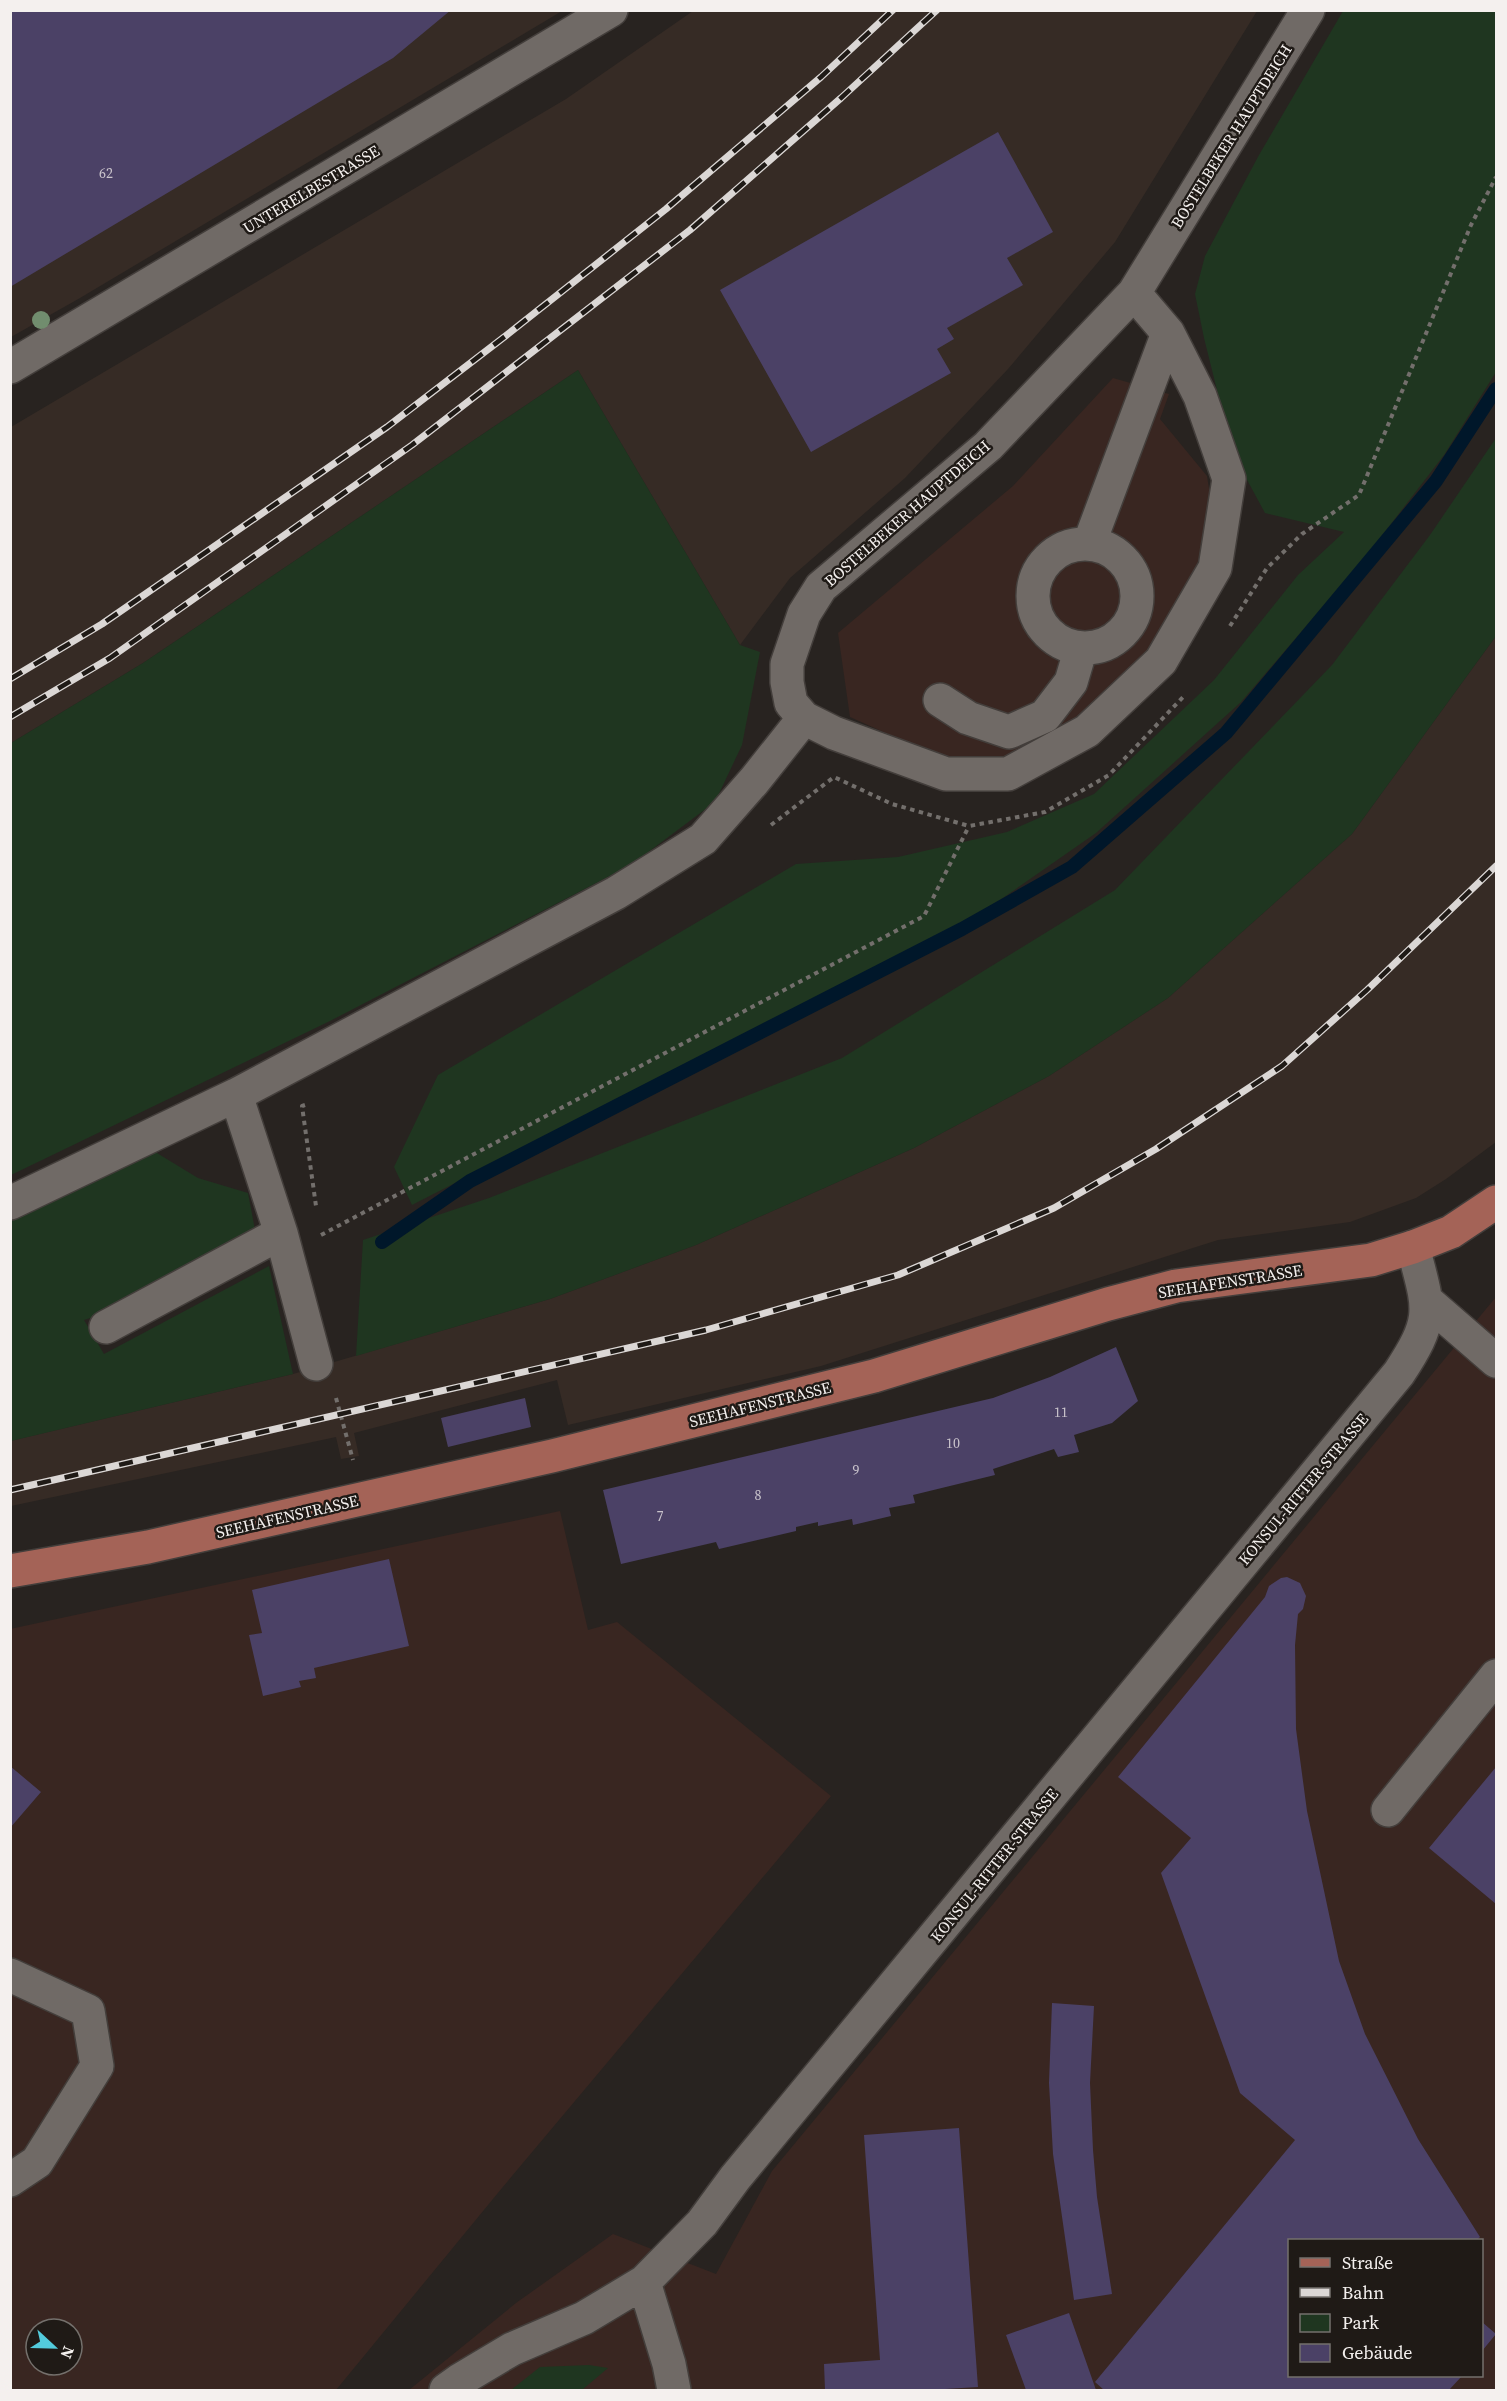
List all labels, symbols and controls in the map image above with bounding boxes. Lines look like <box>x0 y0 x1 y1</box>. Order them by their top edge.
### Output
street label: BOSTELBEKER HAUPTDEICH <box>1165 40 1297 232</box>
street label: UNTERELBESTRASSE <box>239 139 384 239</box>
house number: 62 <box>99 163 113 183</box>
street label: BOSTELBEKER HAUPTDEICH <box>819 435 995 591</box>
street label: SEEHAFENSTRASSE <box>1156 1259 1304 1303</box>
street label: SEEHAFENSTRASSE <box>687 1376 834 1432</box>
house number: 11 <box>1054 1402 1068 1422</box>
street label: KONSUL-RITTER-STRASSE <box>1233 1408 1373 1569</box>
house number: 10 <box>946 1433 960 1453</box>
house number: 9 <box>853 1460 860 1480</box>
house number: 8 <box>755 1485 762 1505</box>
street label: SEEHAFENSTRASSE <box>214 1489 361 1543</box>
house number: 7 <box>657 1506 664 1526</box>
street label: KONSUL-RITTER-STRASSE <box>925 1783 1063 1946</box>
legend <box>1288 2239 1483 2377</box>
text: Straße <box>1342 2250 1393 2275</box>
text: Bahn <box>1342 2280 1384 2305</box>
text: Park <box>1342 2310 1379 2335</box>
north arrow <box>24 2317 84 2377</box>
text: Gebäude <box>1342 2340 1413 2365</box>
text: N <box>55 2343 80 2362</box>

